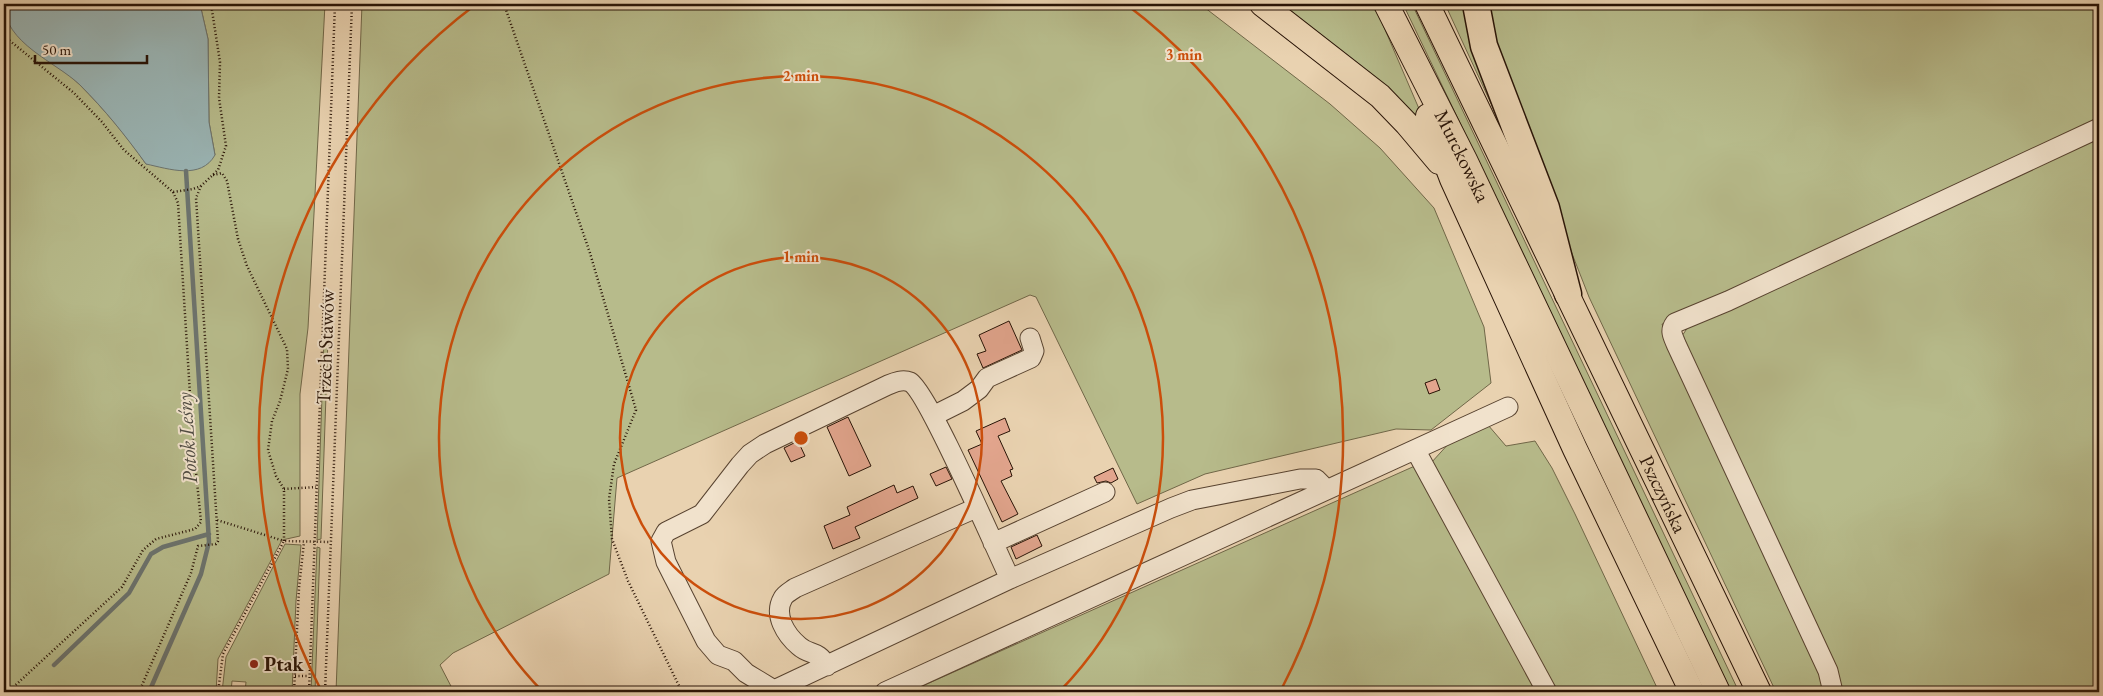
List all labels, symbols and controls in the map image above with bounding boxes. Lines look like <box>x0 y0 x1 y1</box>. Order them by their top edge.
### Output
scale bar <box>35 32 148 64</box>
text: 50 m <box>42 40 71 59</box>
text: 3 min <box>1166 45 1203 64</box>
text: 2 min <box>783 66 820 85</box>
street label: Murckowska <box>1429 105 1496 206</box>
text: 1 min <box>783 247 820 266</box>
street label: Trzech Stawów <box>310 289 340 405</box>
water label: Potok Leśny <box>170 391 203 485</box>
centre of rings <box>792 429 810 447</box>
street label: Pszczyńska <box>1634 451 1693 537</box>
place label: Ptak <box>264 651 304 677</box>
marker: Ptak <box>248 658 260 670</box>

